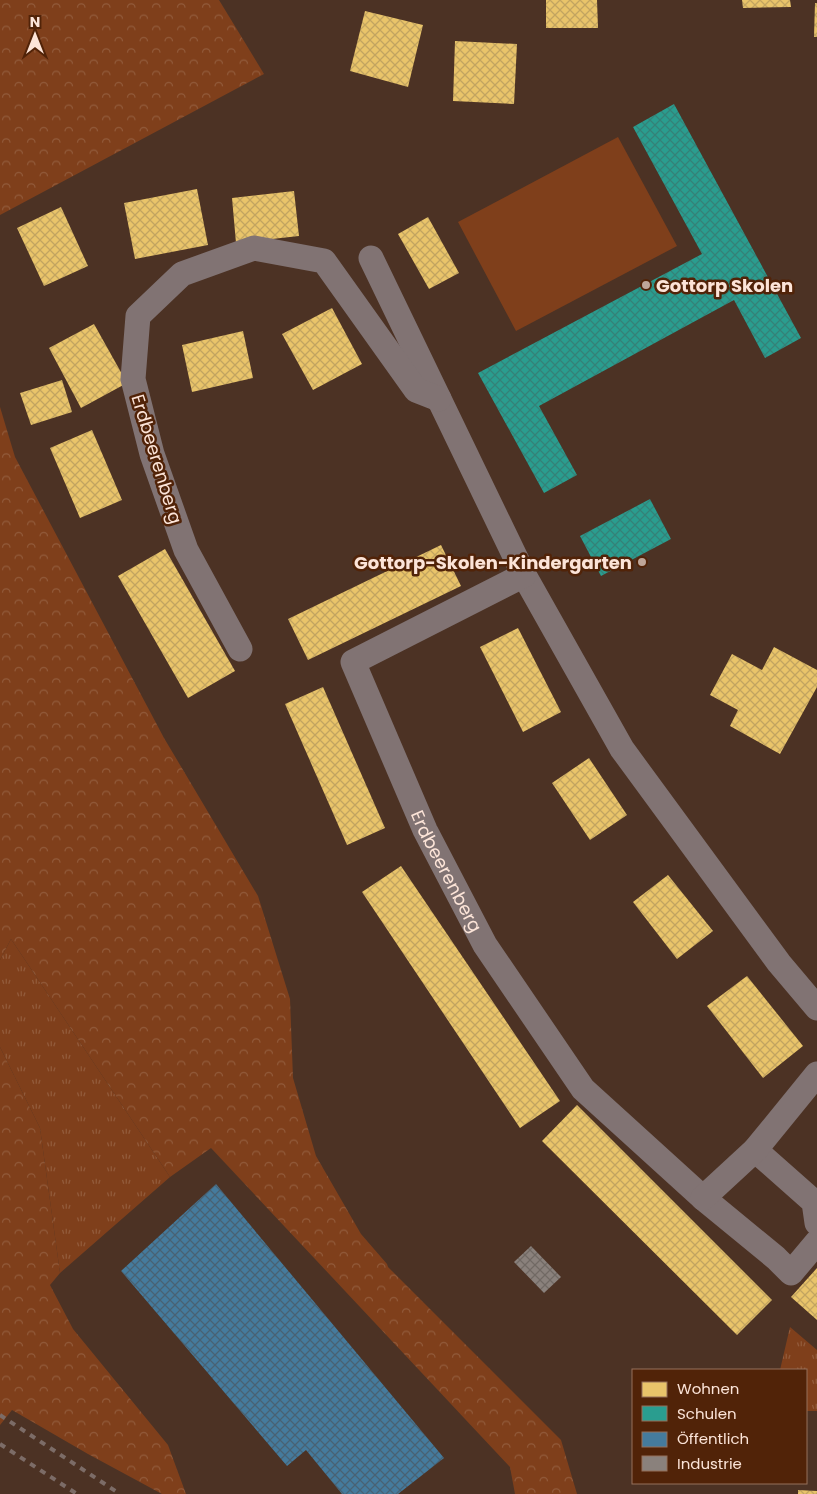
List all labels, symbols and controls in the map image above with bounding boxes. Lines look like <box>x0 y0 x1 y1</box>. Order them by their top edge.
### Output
north arrow <box>10 10 60 60</box>
text: N <box>30 12 40 32</box>
place label: Gottorp Skolen <box>656 273 793 298</box>
marker: Gottorp Skolen <box>640 279 652 291</box>
street label: Erdbeerenberg <box>125 391 189 527</box>
place label: Gottorp-Skolen-Kindergarten <box>354 550 632 575</box>
marker: Gottorp-Skolen-Kindergarten <box>636 556 648 568</box>
street label: Erdbeerenberg <box>405 806 489 936</box>
legend <box>632 1369 807 1484</box>
text: Wohnen <box>677 1378 739 1399</box>
text: Schulen <box>677 1403 737 1424</box>
text: Öffentlich <box>677 1428 749 1449</box>
text: Industrie <box>677 1453 742 1474</box>

